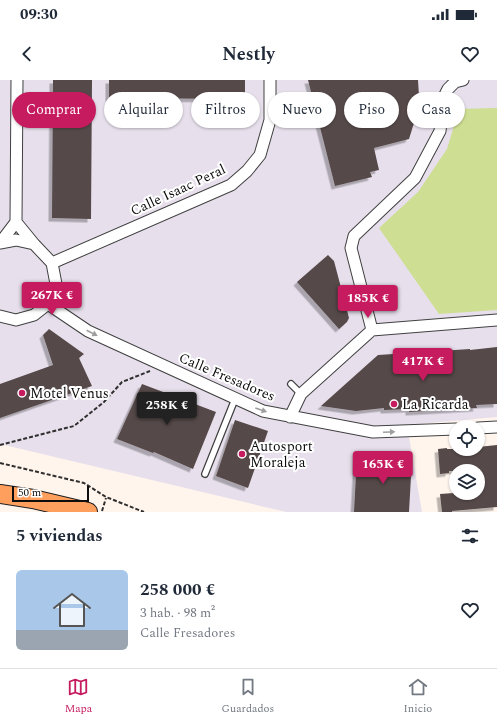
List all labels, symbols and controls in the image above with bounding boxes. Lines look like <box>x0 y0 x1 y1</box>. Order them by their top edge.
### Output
text: 09:30 <box>20 3 58 26</box>
text: Nestly <box>222 41 275 68</box>
icon: back <box>16 43 38 65</box>
icon: heart <box>459 43 481 65</box>
chip: Comprar <box>12 92 96 128</box>
chip: Alquilar <box>104 92 183 128</box>
chip: Filtros <box>191 92 260 128</box>
chip: Nuevo <box>268 92 336 128</box>
chip: Piso <box>344 92 399 128</box>
chip: Casa <box>407 92 465 128</box>
street label: Calle Isaac Peral <box>127 159 229 221</box>
pin: 267K € <box>19 282 85 316</box>
text: 267K € <box>31 285 73 305</box>
pin: 185K € <box>335 285 401 319</box>
text: 185K € <box>347 288 389 308</box>
one-way arrow <box>87 330 98 336</box>
street label: Calle Fresadores <box>176 347 278 407</box>
pin: 417K € <box>390 348 456 382</box>
text: 417K € <box>402 351 444 371</box>
place label: Motel Venus <box>30 383 109 404</box>
marker: Motel Venus <box>17 388 27 398</box>
pin: 258K € <box>134 392 200 426</box>
place label: La Ricarda <box>402 394 469 415</box>
text: 258K € <box>146 395 188 415</box>
marker: La Ricarda <box>389 399 399 409</box>
one-way arrow <box>256 407 268 413</box>
map controls <box>449 420 485 500</box>
button: locate <box>449 420 485 456</box>
one-way arrow <box>383 428 395 435</box>
place label: Autosport Moraleja <box>250 436 313 473</box>
marker: Autosport Moraleja <box>237 449 247 459</box>
pin: 165K € <box>350 451 416 485</box>
text: 165K € <box>362 454 404 474</box>
button: layers <box>449 464 485 500</box>
scale bar <box>12 484 89 503</box>
text: 50 m <box>18 484 41 501</box>
text: 5 viviendas <box>16 523 103 549</box>
icon: filters <box>459 525 481 547</box>
text: 258 000 € <box>140 577 215 603</box>
icon: home <box>48 586 96 634</box>
icon: heart <box>459 599 481 621</box>
text: 3 hab. · 98 m² <box>140 603 215 623</box>
text: Calle Fresadores <box>140 623 235 643</box>
tab: Mapa <box>65 676 92 717</box>
tab: Guardados <box>222 676 274 717</box>
tab: Inicio <box>404 676 432 717</box>

